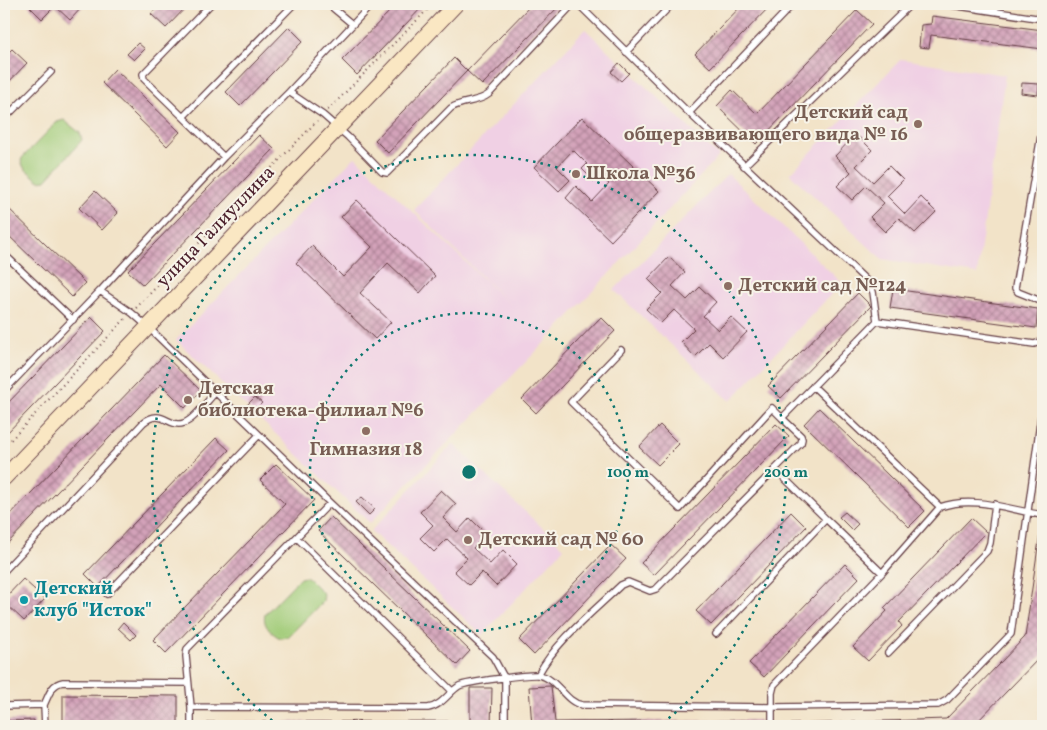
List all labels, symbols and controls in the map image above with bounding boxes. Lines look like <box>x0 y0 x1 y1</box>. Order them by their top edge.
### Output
place label: Детский сад общеразвивающего вида № 16 <box>624 100 908 148</box>
marker: Детский сад общеразвивающего вида № 16 <box>912 118 924 130</box>
street label: улица Галиуллина <box>151 160 281 294</box>
place label: Школа №36 <box>586 161 696 187</box>
marker: Школа №36 <box>570 168 582 180</box>
place label: Детский сад №124 <box>738 273 907 299</box>
marker: Детский сад №124 <box>722 280 734 292</box>
place label: Детская библиотека-филиал №6 <box>198 376 424 424</box>
marker: Детская библиотека-филиал №6 <box>182 394 194 406</box>
marker: Гимназия 18 <box>360 425 372 437</box>
place label: Гимназия 18 <box>309 437 423 463</box>
centre of rings <box>460 463 478 481</box>
text: 100 m <box>607 463 650 484</box>
text: 200 m <box>764 463 808 484</box>
place label: Детский сад № 60 <box>478 527 644 553</box>
marker: Детский сад № 60 <box>462 534 474 546</box>
place label: Детский клуб "Исток" <box>34 576 152 624</box>
marker: Детский клуб "Исток" <box>18 594 30 606</box>

